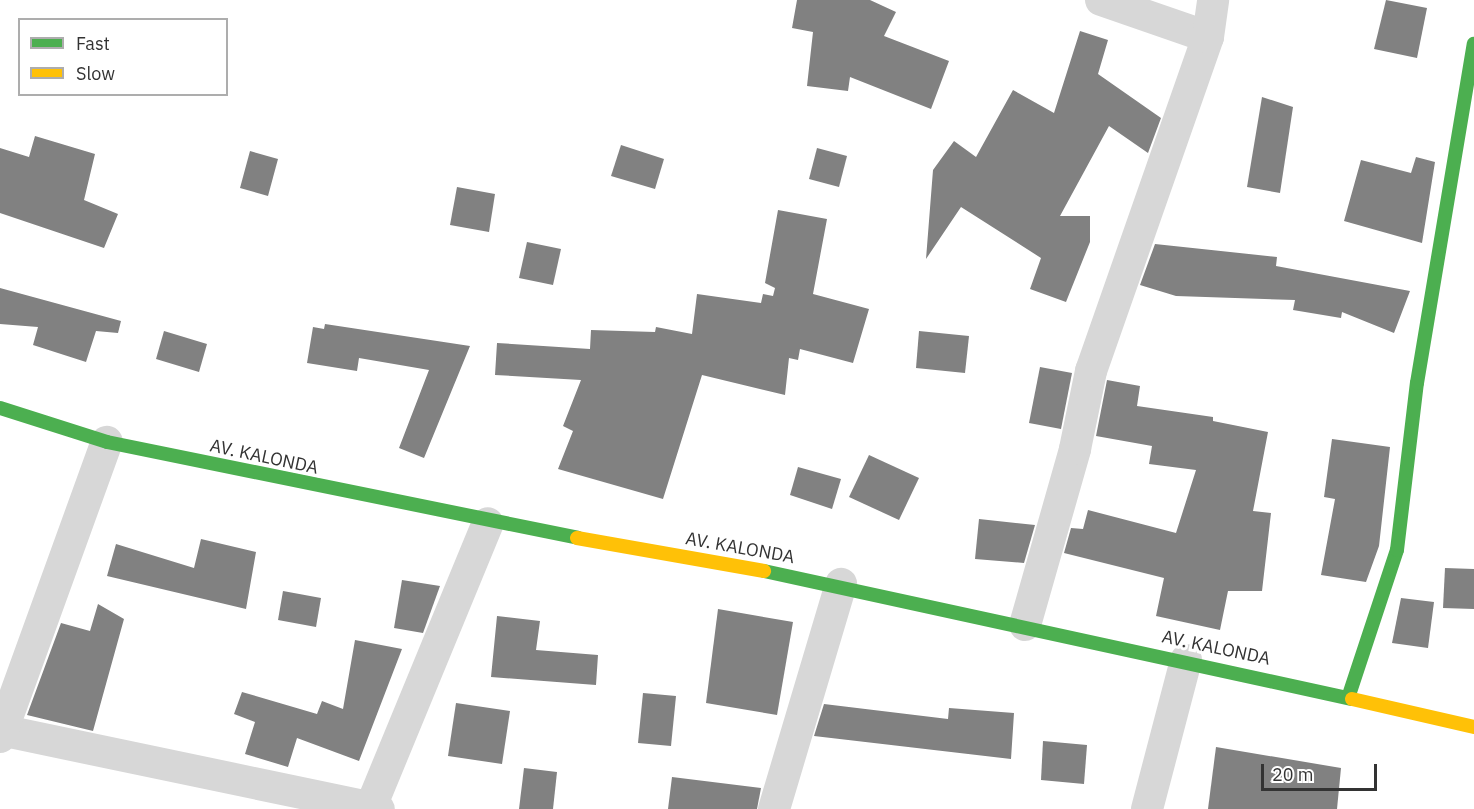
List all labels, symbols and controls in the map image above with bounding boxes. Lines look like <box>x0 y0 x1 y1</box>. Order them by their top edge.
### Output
legend <box>18 18 228 96</box>
text: Fast <box>76 32 110 55</box>
text: Slow <box>76 62 115 85</box>
street label: AV. KALONDA <box>208 435 320 479</box>
street label: AV. KALONDA <box>684 528 796 568</box>
street label: AV. KALONDA <box>1160 626 1272 670</box>
scale bar <box>1264 752 1380 790</box>
text: 20 m <box>1272 763 1314 786</box>

